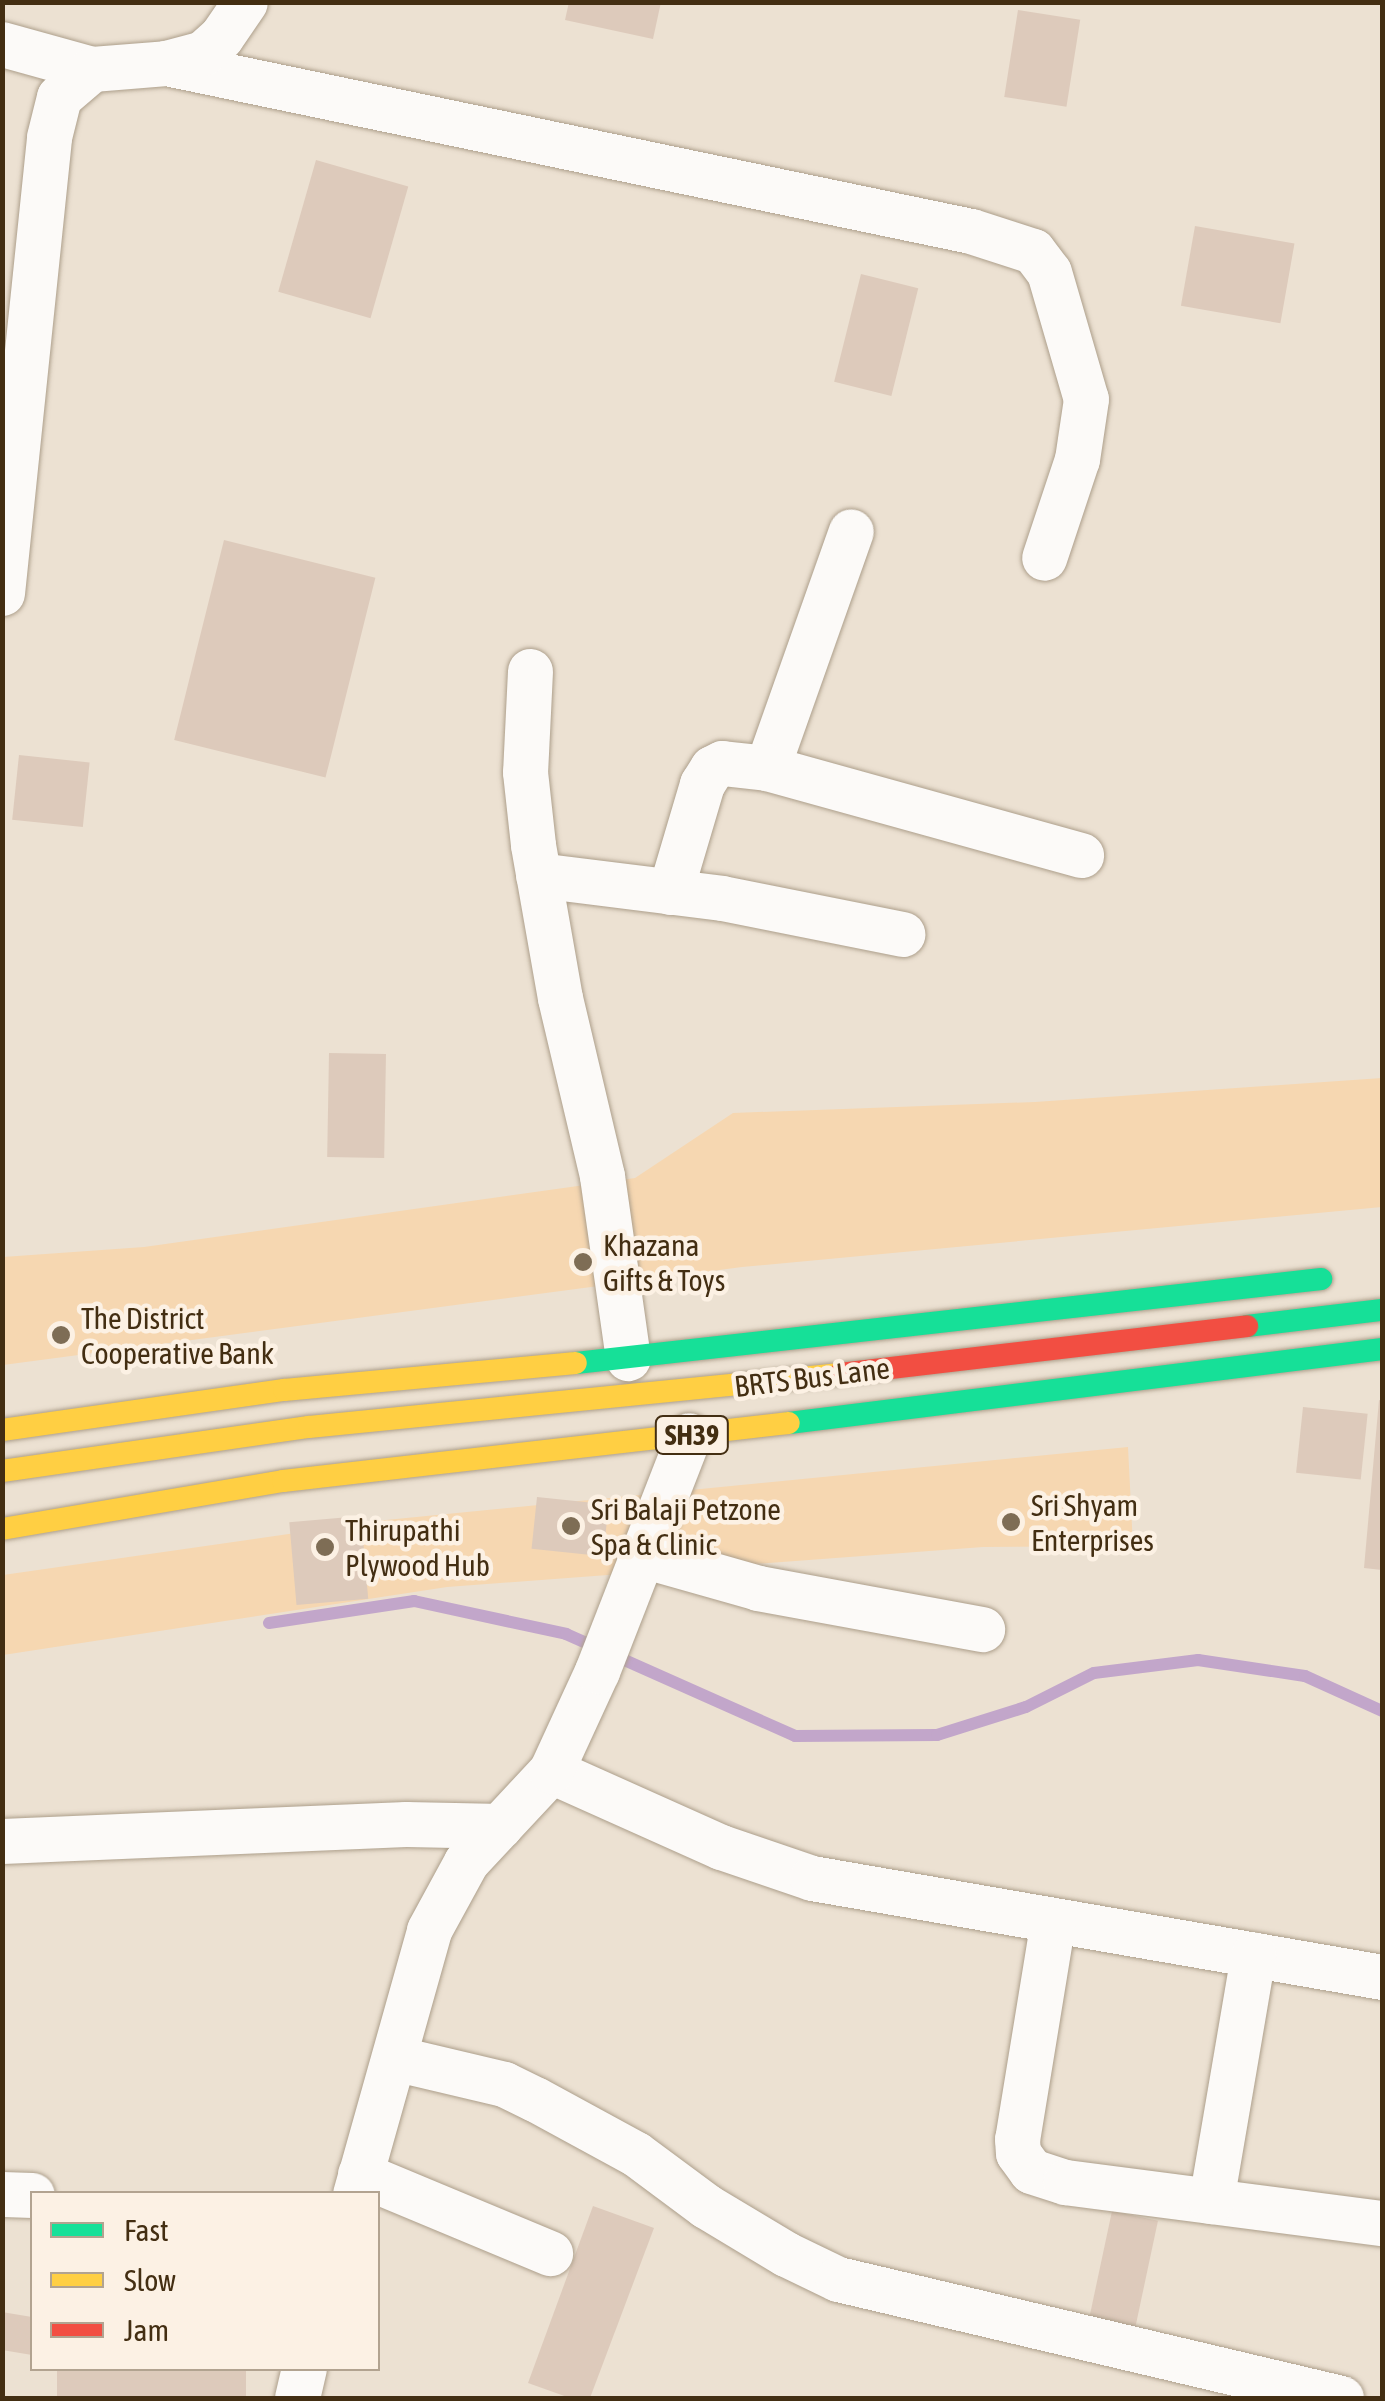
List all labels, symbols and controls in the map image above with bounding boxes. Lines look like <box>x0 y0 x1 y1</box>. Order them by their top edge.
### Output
place label: Khazana Gifts & Toys <box>603 1227 725 1298</box>
marker: Khazana Gifts & Toys <box>572 1251 594 1273</box>
place label: The District Cooperative Bank <box>81 1300 274 1370</box>
marker: The District Cooperative Bank <box>50 1324 72 1346</box>
street label: BRTS Bus Lane <box>732 1350 892 1404</box>
road number: SH39 <box>654 1412 730 1458</box>
place label: Sri Shyam Enterprises <box>1031 1487 1154 1558</box>
place label: Sri Balaji Petzone Spa & Clinic <box>591 1491 781 1562</box>
marker: Sri Shyam Enterprises <box>1000 1511 1022 1533</box>
place label: Thirupathi Plywood Hub <box>345 1512 490 1582</box>
marker: Sri Balaji Petzone Spa & Clinic <box>560 1515 582 1537</box>
marker: Thirupathi Plywood Hub <box>314 1536 336 1558</box>
legend <box>30 2191 380 2371</box>
text: Fast <box>124 2213 169 2247</box>
text: Slow <box>124 2263 176 2297</box>
text: Jam <box>124 2313 169 2347</box>

